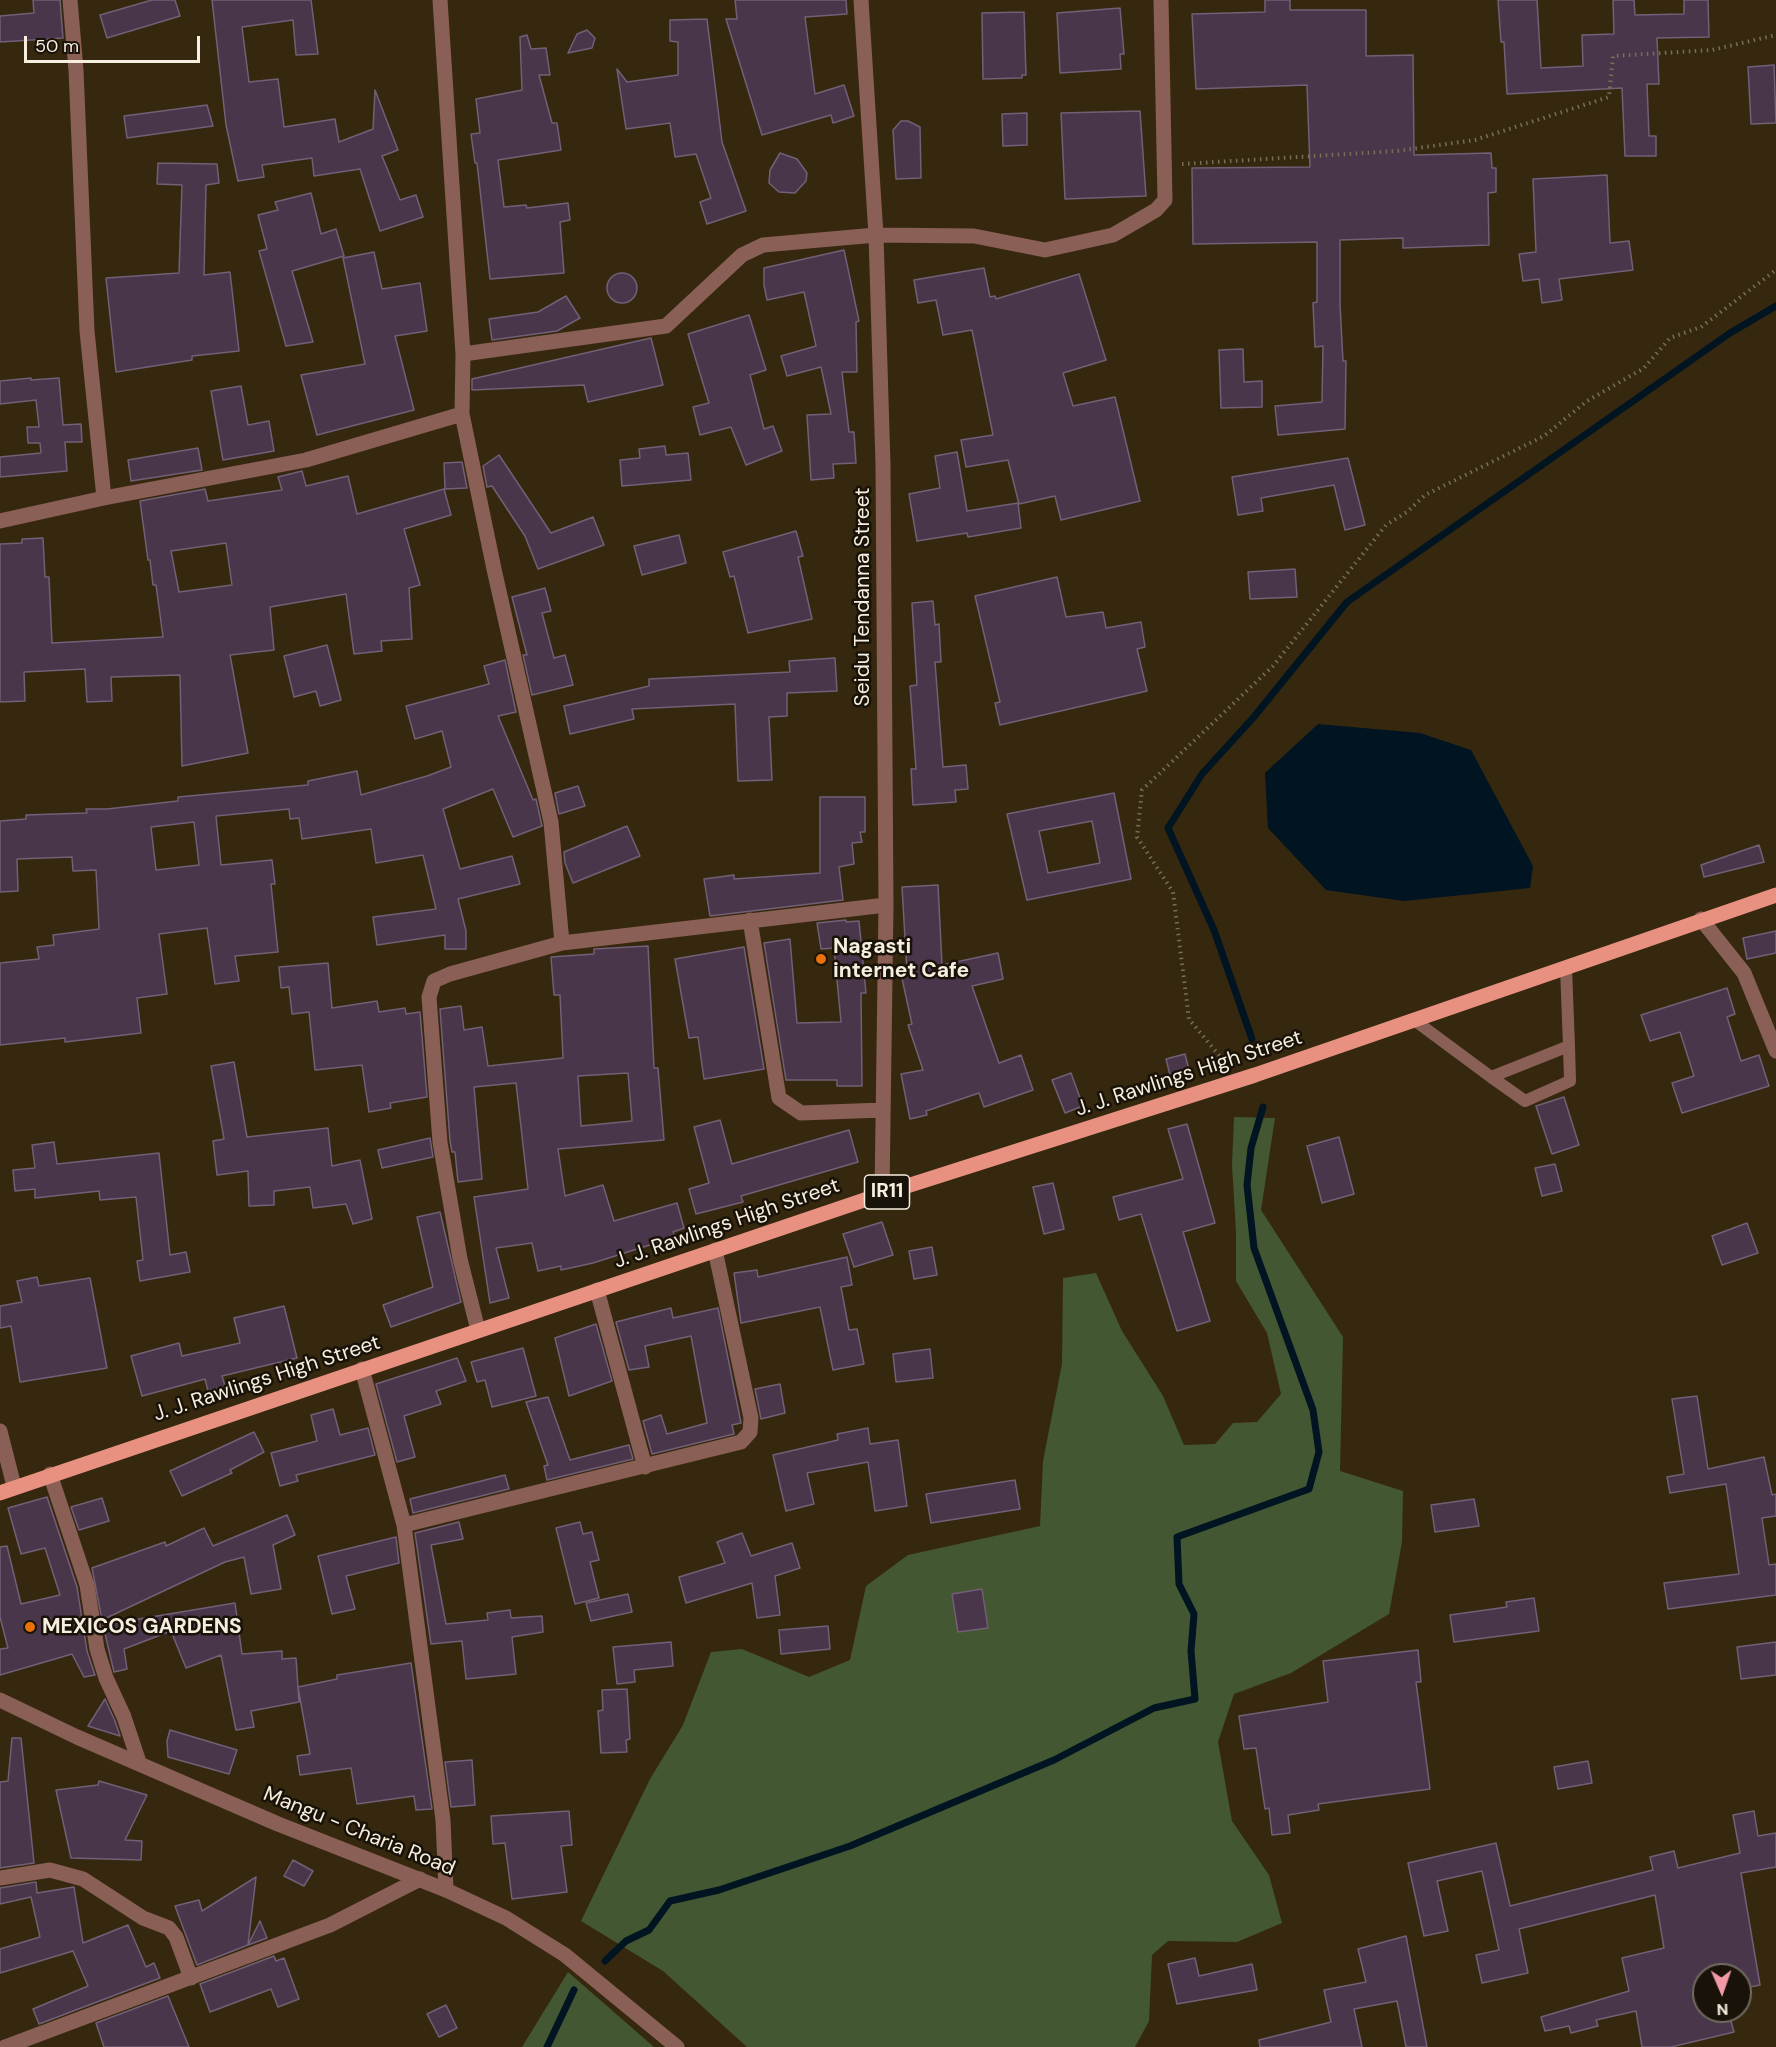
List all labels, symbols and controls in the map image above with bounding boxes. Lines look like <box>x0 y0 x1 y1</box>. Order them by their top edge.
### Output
scale bar <box>27 24 202 62</box>
text: 50 m <box>35 34 79 58</box>
street label: Seidu Tendanna Street <box>850 487 876 707</box>
place label: Nagasti internet Cafe <box>833 934 969 984</box>
marker: Nagasti internet Cafe <box>814 952 828 966</box>
street label: J. J. Rawlings High Street <box>1072 1025 1306 1123</box>
street label: J. J. Rawlings High Street <box>611 1174 843 1274</box>
road number: IR11 <box>864 1175 910 1209</box>
street label: J. J. Rawlings High Street <box>150 1330 384 1428</box>
place label: MEXICOS GARDENS <box>42 1614 242 1640</box>
marker: MEXICOS GARDENS <box>23 1620 37 1634</box>
street label: Mangu - Charia Road <box>259 1782 459 1882</box>
north arrow <box>1692 1963 1752 2023</box>
text: N <box>1716 1999 1729 2020</box>

